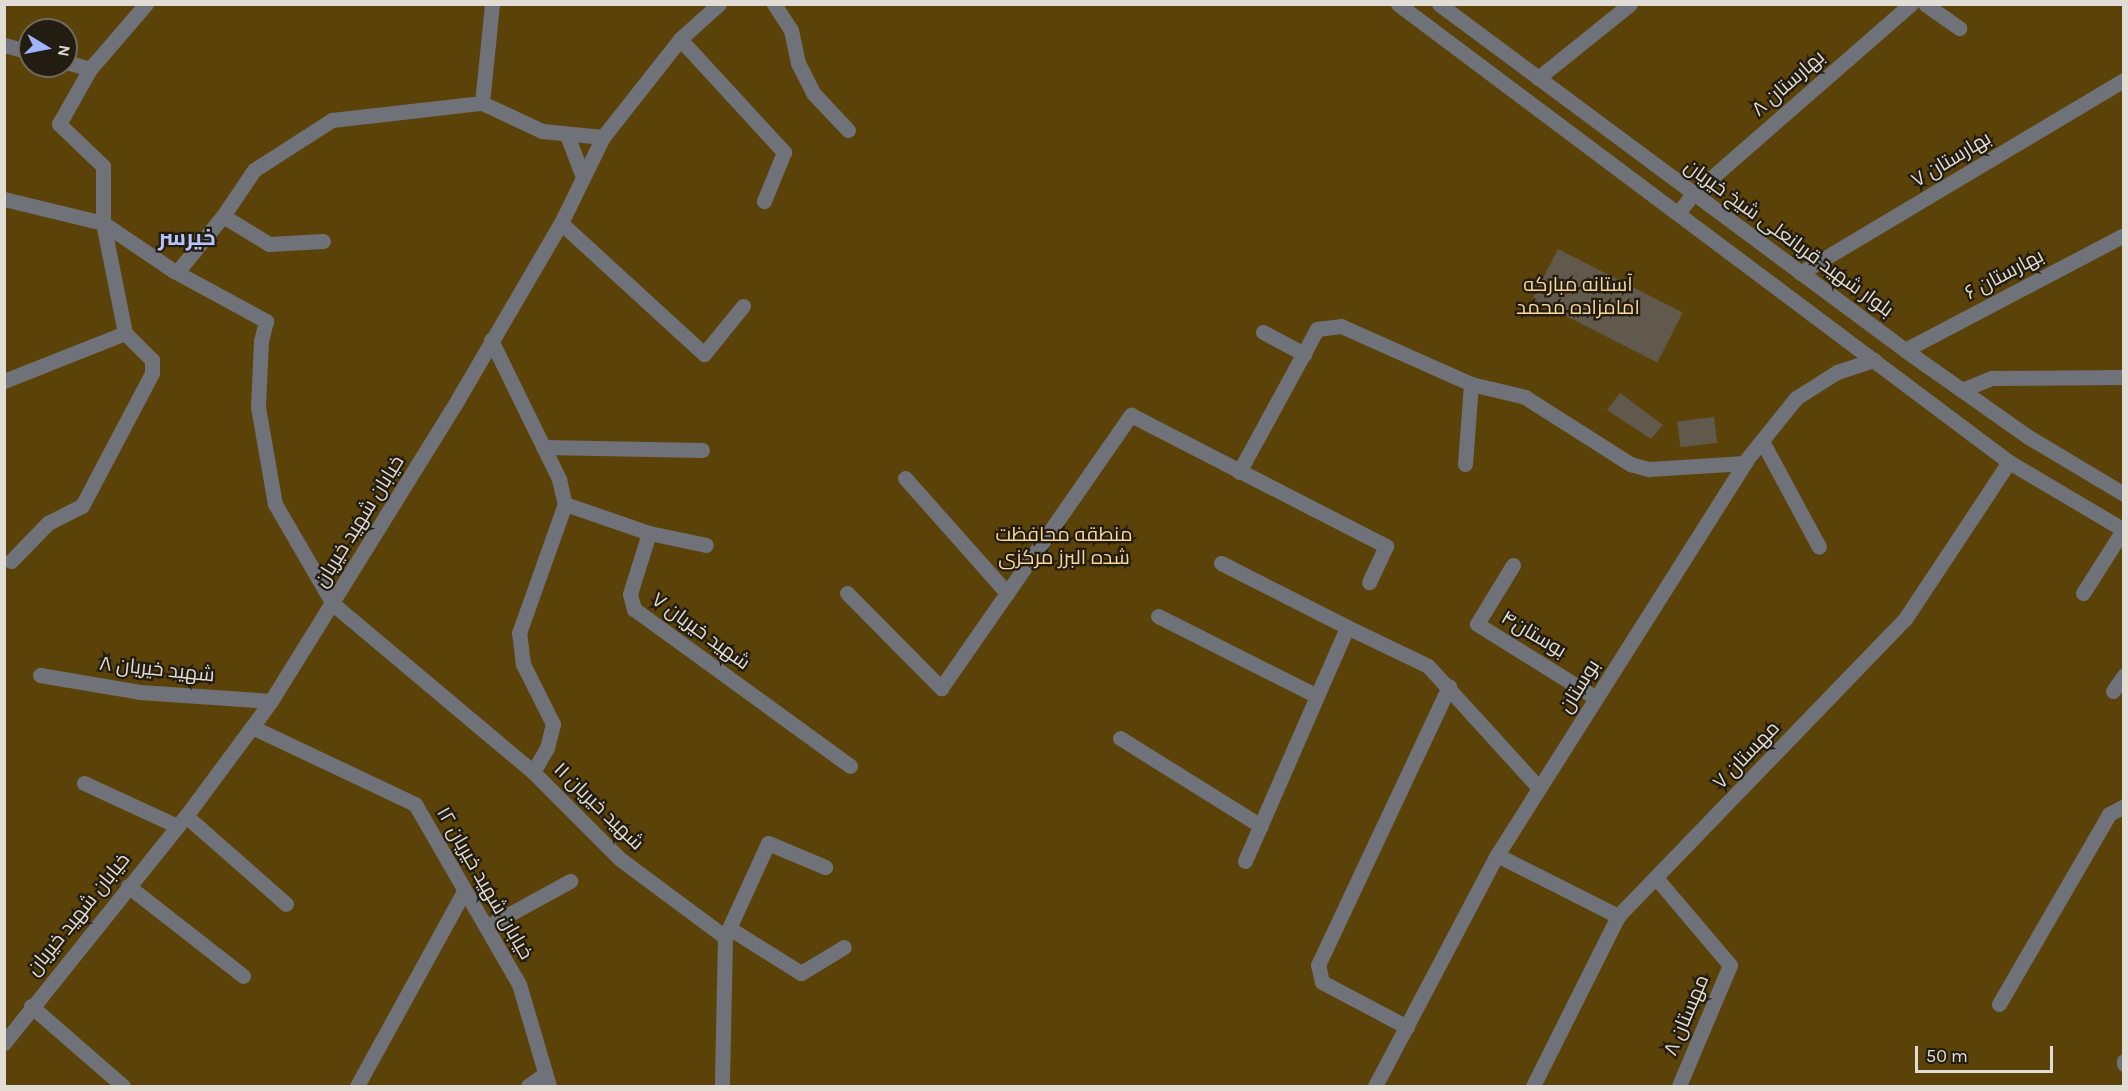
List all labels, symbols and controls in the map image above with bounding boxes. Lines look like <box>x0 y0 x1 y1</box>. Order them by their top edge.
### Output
north arrow <box>18 18 78 78</box>
text: N <box>54 44 75 58</box>
street label: بهارستان ۸ <box>1747 45 1829 121</box>
street label: بهارستان ۷ <box>1907 126 1995 192</box>
street label: بلوار شهید قربانعلی شیخ خیریان <box>1680 154 1898 322</box>
district label: خیرسر <box>158 226 216 252</box>
street label: بهارستان ۶ <box>1961 243 2047 305</box>
park label: آستانه مبارکه امامزاده محمد <box>1516 272 1640 319</box>
street label: خیابان شهید خیریان <box>309 451 409 591</box>
park label: منطقه محافظت شده البرز مرکزی <box>995 522 1133 569</box>
street label: شهید خیریان ۷ <box>647 587 755 675</box>
street label: بوستان۴ <box>1497 605 1571 663</box>
street label: شهید خیریان ۸ <box>98 651 216 687</box>
street label: بوستان <box>1553 655 1605 717</box>
street label: مهستان ۷ <box>1708 716 1784 794</box>
street label: شهید خیریان ۱۱ <box>549 757 649 855</box>
street label: خیابان شهید خیریان ۱۲ <box>432 802 538 964</box>
street label: خیابان شهید خیریان <box>21 848 135 980</box>
street label: مهستان ۸ <box>1658 971 1714 1059</box>
scale bar <box>1918 1034 2056 1072</box>
text: 50 m <box>1926 1045 1968 1067</box>

